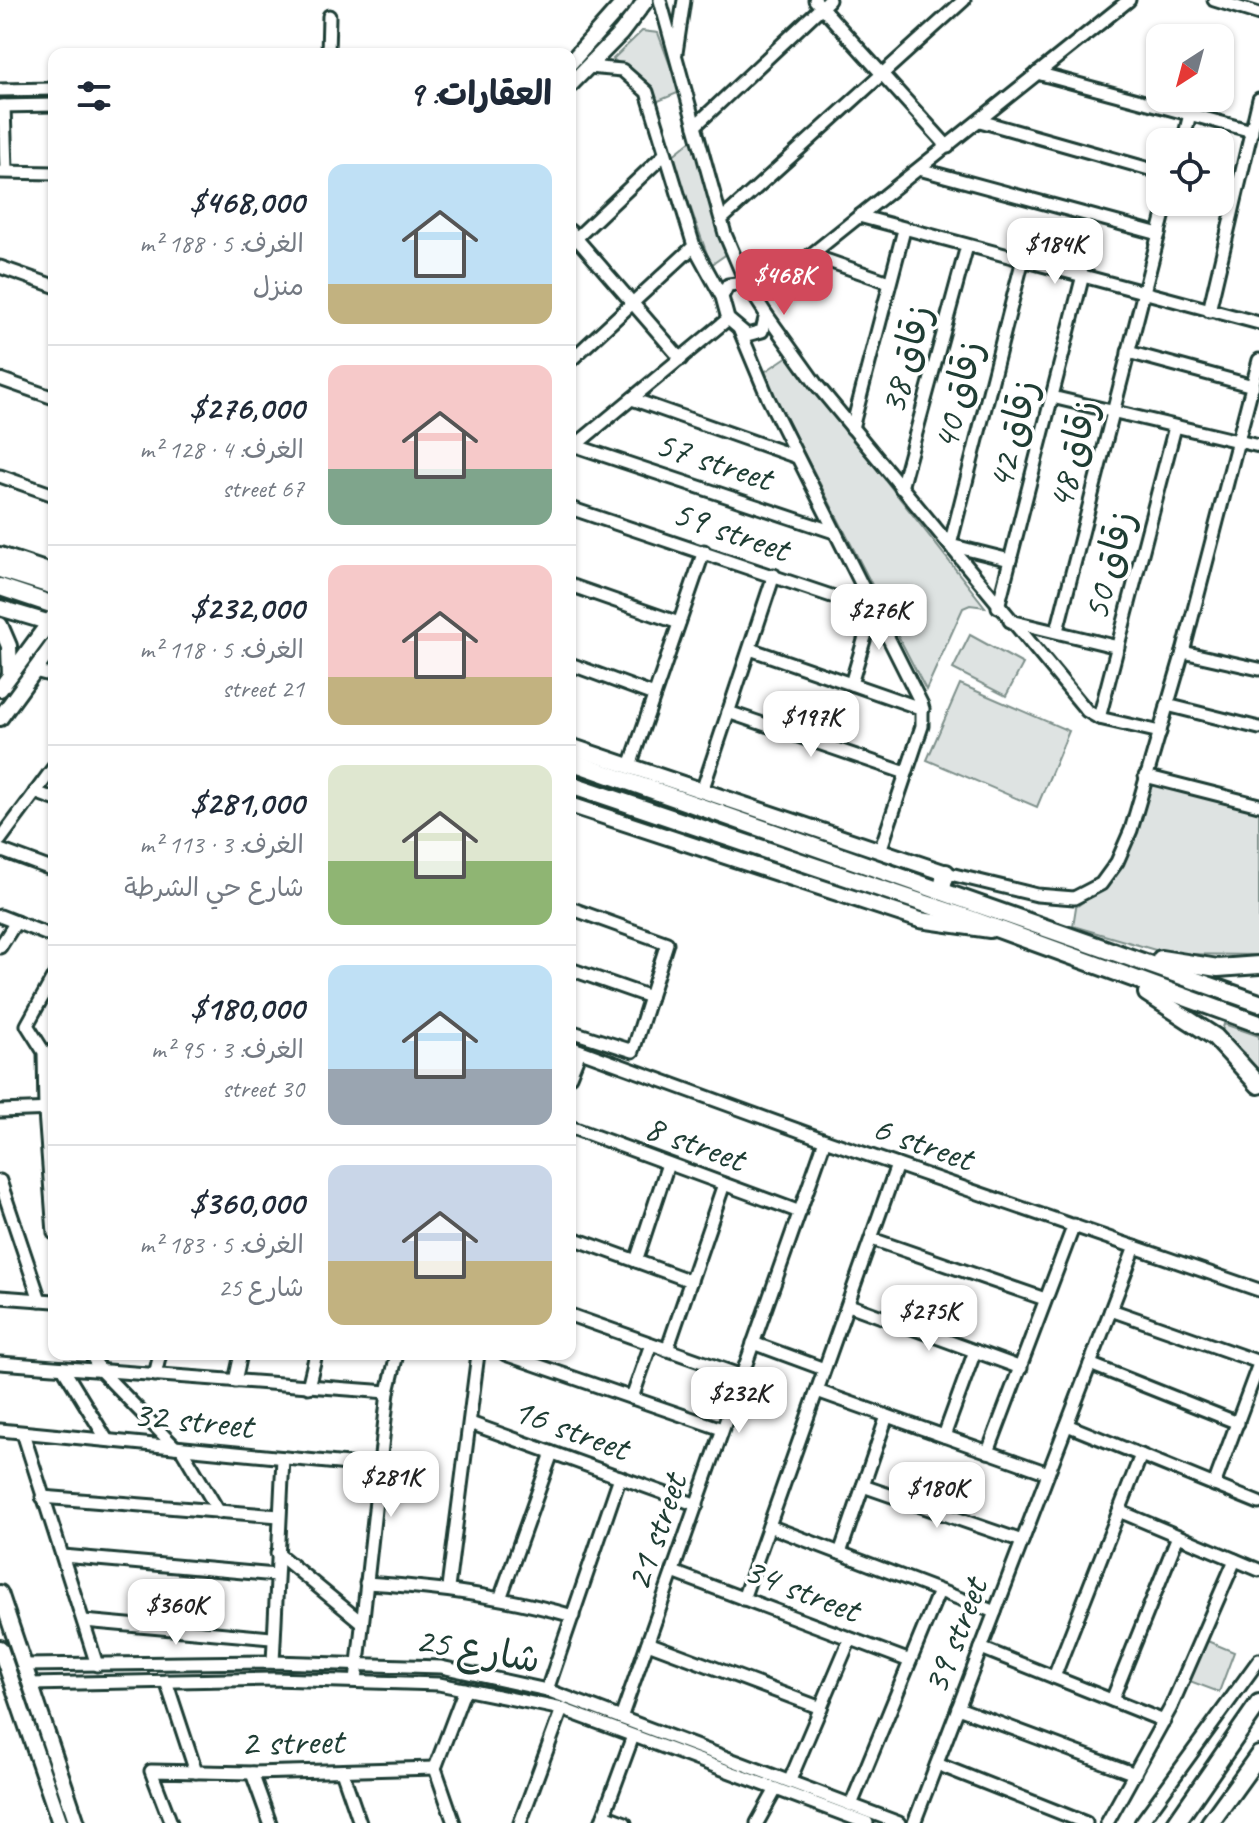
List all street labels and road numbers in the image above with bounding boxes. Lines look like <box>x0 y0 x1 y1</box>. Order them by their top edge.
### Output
street label: زقاق 38 <box>868 299 943 419</box>
street label: زقاق 40 <box>921 335 994 455</box>
street label: زقاق 42 <box>976 374 1049 494</box>
street label: زقاق 48 <box>1036 394 1109 514</box>
street label: 57 street <box>650 420 781 502</box>
street label: 59 street <box>667 489 798 573</box>
street label: زقاق 50 <box>1071 505 1146 625</box>
street label: 8 street <box>638 1103 754 1183</box>
street label: 6 street <box>867 1104 982 1183</box>
street label: 16 street <box>506 1386 638 1472</box>
street label: 32 street <box>131 1390 258 1449</box>
street label: 21 street <box>614 1465 698 1596</box>
street label: 34 street <box>737 1546 869 1634</box>
street label: 39 street <box>911 1569 999 1701</box>
street label: شارع 25 <box>411 1615 544 1686</box>
street label: 2 street <box>240 1717 347 1766</box>

